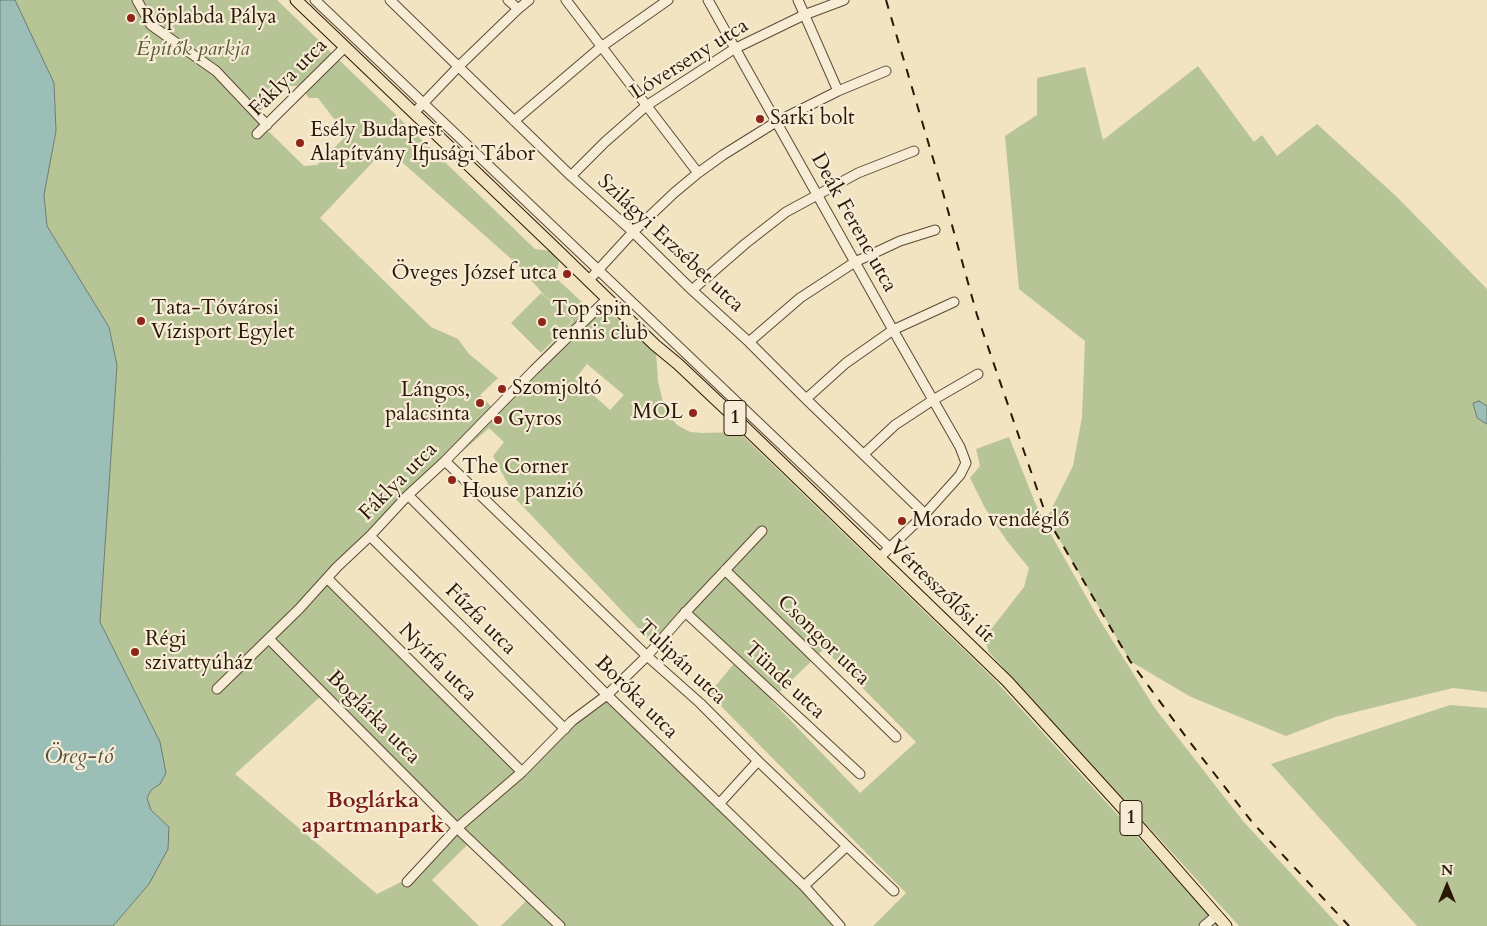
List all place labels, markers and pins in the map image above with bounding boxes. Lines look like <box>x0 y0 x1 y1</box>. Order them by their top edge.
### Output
place label: Röplabda Pálya <box>141 5 277 31</box>
marker: Röplabda Pálya <box>125 12 137 24</box>
place label: Sarki bolt <box>770 106 855 132</box>
marker: Sarki bolt <box>754 113 766 125</box>
place label: Esély Budapest Alapítvány Ifjusági Tábor <box>310 118 535 168</box>
marker: Esély Budapest Alapítvány Ifjusági Tábor <box>294 137 306 149</box>
place label: Öveges József utca <box>391 261 557 287</box>
marker: Öveges József utca <box>561 268 573 280</box>
place label: Tata-Tóvárosi Vízisport Egylet <box>151 296 294 346</box>
place label: Top spin tennis club <box>552 297 648 347</box>
marker: Tata-Tóvárosi Vízisport Egylet <box>135 315 147 327</box>
marker: Top spin tennis club <box>536 316 548 328</box>
place label: Szomjoltó <box>512 376 602 402</box>
place label: Lángos, palacsinta <box>385 378 470 428</box>
marker: Szomjoltó <box>496 383 508 395</box>
marker: Lángos, palacsinta <box>474 397 486 409</box>
place label: MOL <box>632 400 683 426</box>
place label: Gyros <box>508 407 562 433</box>
marker: MOL <box>687 407 699 419</box>
marker: Gyros <box>492 414 504 426</box>
place label: The Corner House panzió <box>462 455 583 505</box>
marker: The Corner House panzió <box>446 474 458 486</box>
place label: Morado vendéglő <box>912 508 1069 534</box>
marker: Morado vendéglő <box>896 515 908 527</box>
place label: Régi szivattyúház <box>145 627 253 677</box>
marker: Régi szivattyúház <box>129 646 141 658</box>

